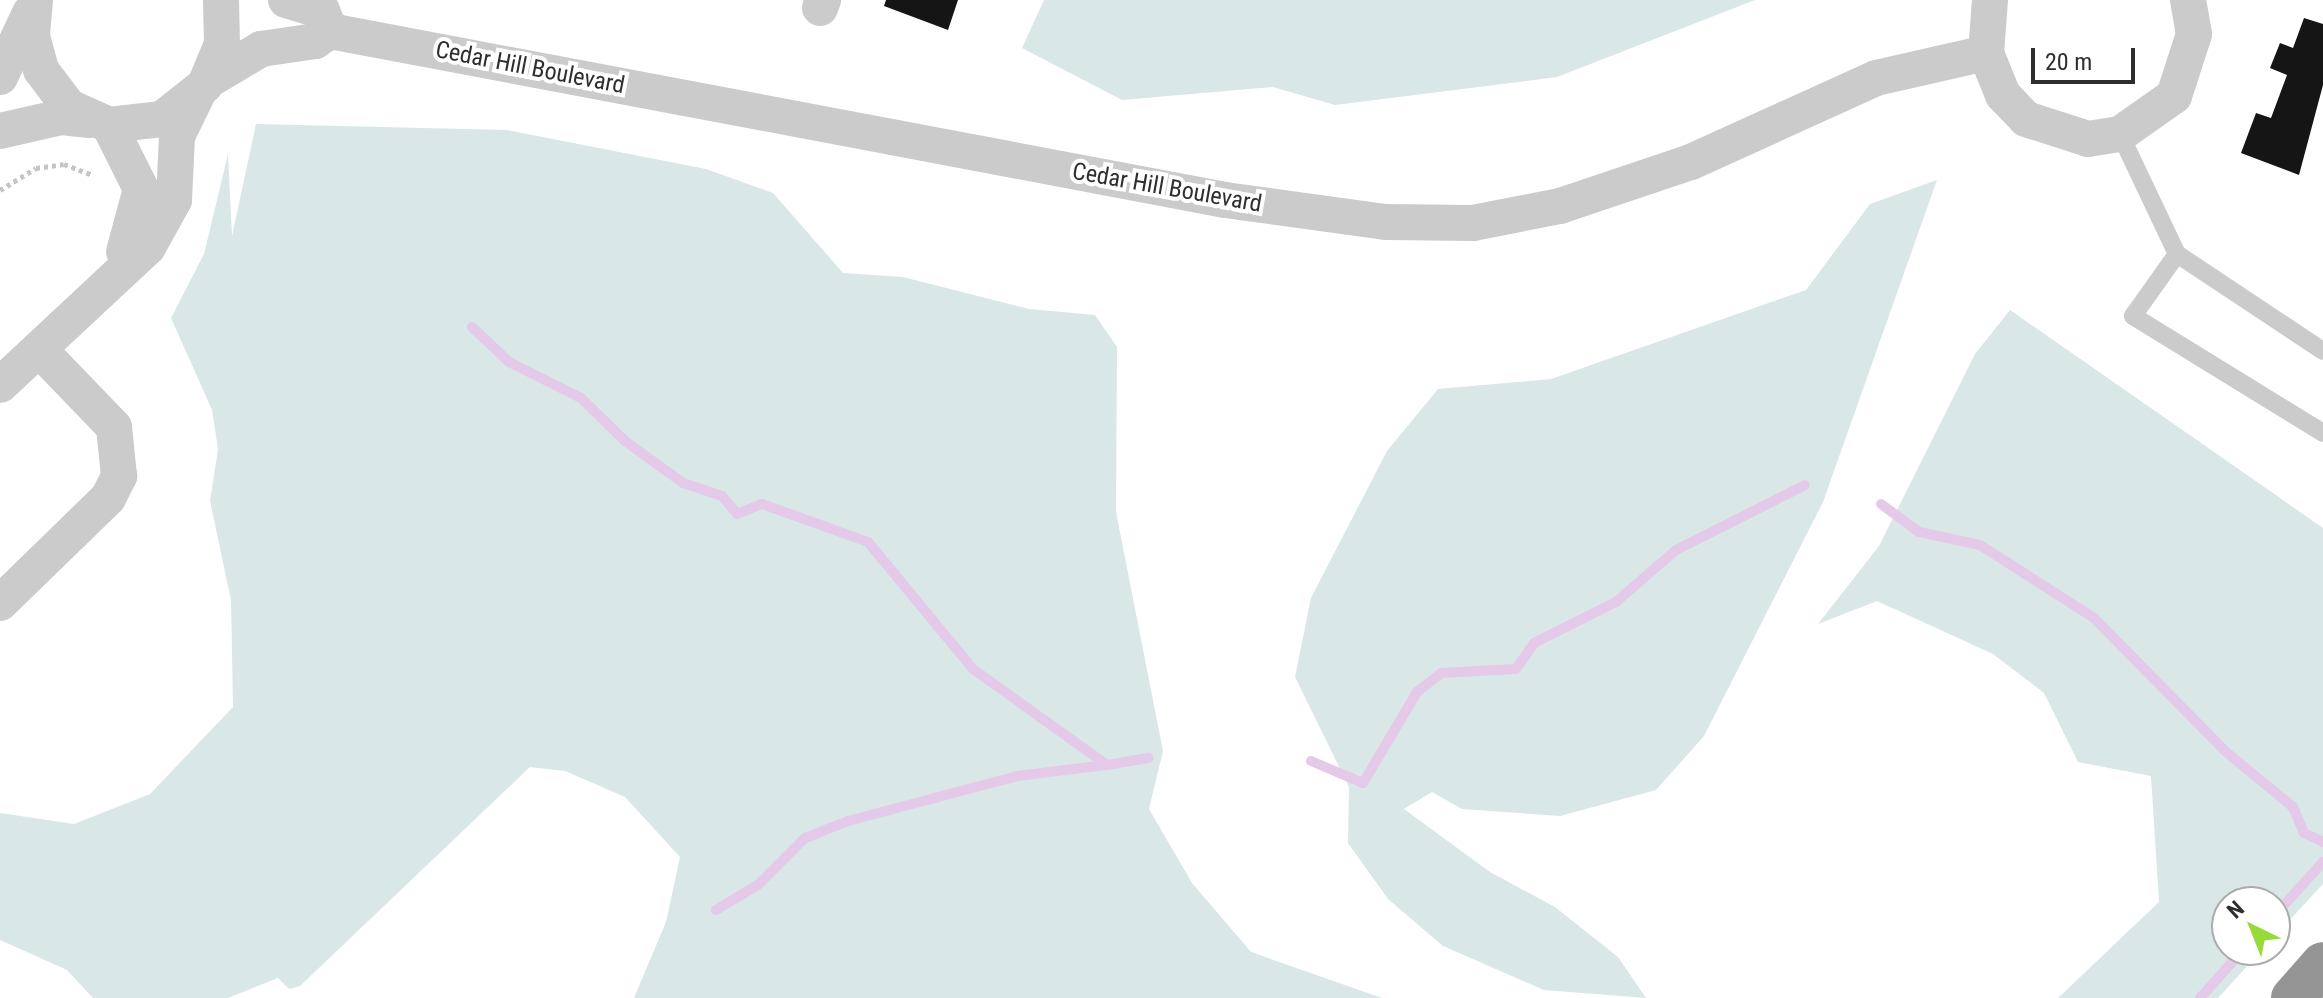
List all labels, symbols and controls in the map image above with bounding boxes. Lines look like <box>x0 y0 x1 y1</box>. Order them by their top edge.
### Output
scale bar <box>2035 32 2139 82</box>
street label: Cedar Hill Boulevard <box>433 36 627 100</box>
text: 20 m <box>2045 48 2092 76</box>
street label: Cedar Hill Boulevard <box>1070 157 1264 219</box>
north arrow <box>2211 886 2291 966</box>
text: N <box>2222 896 2249 923</box>

